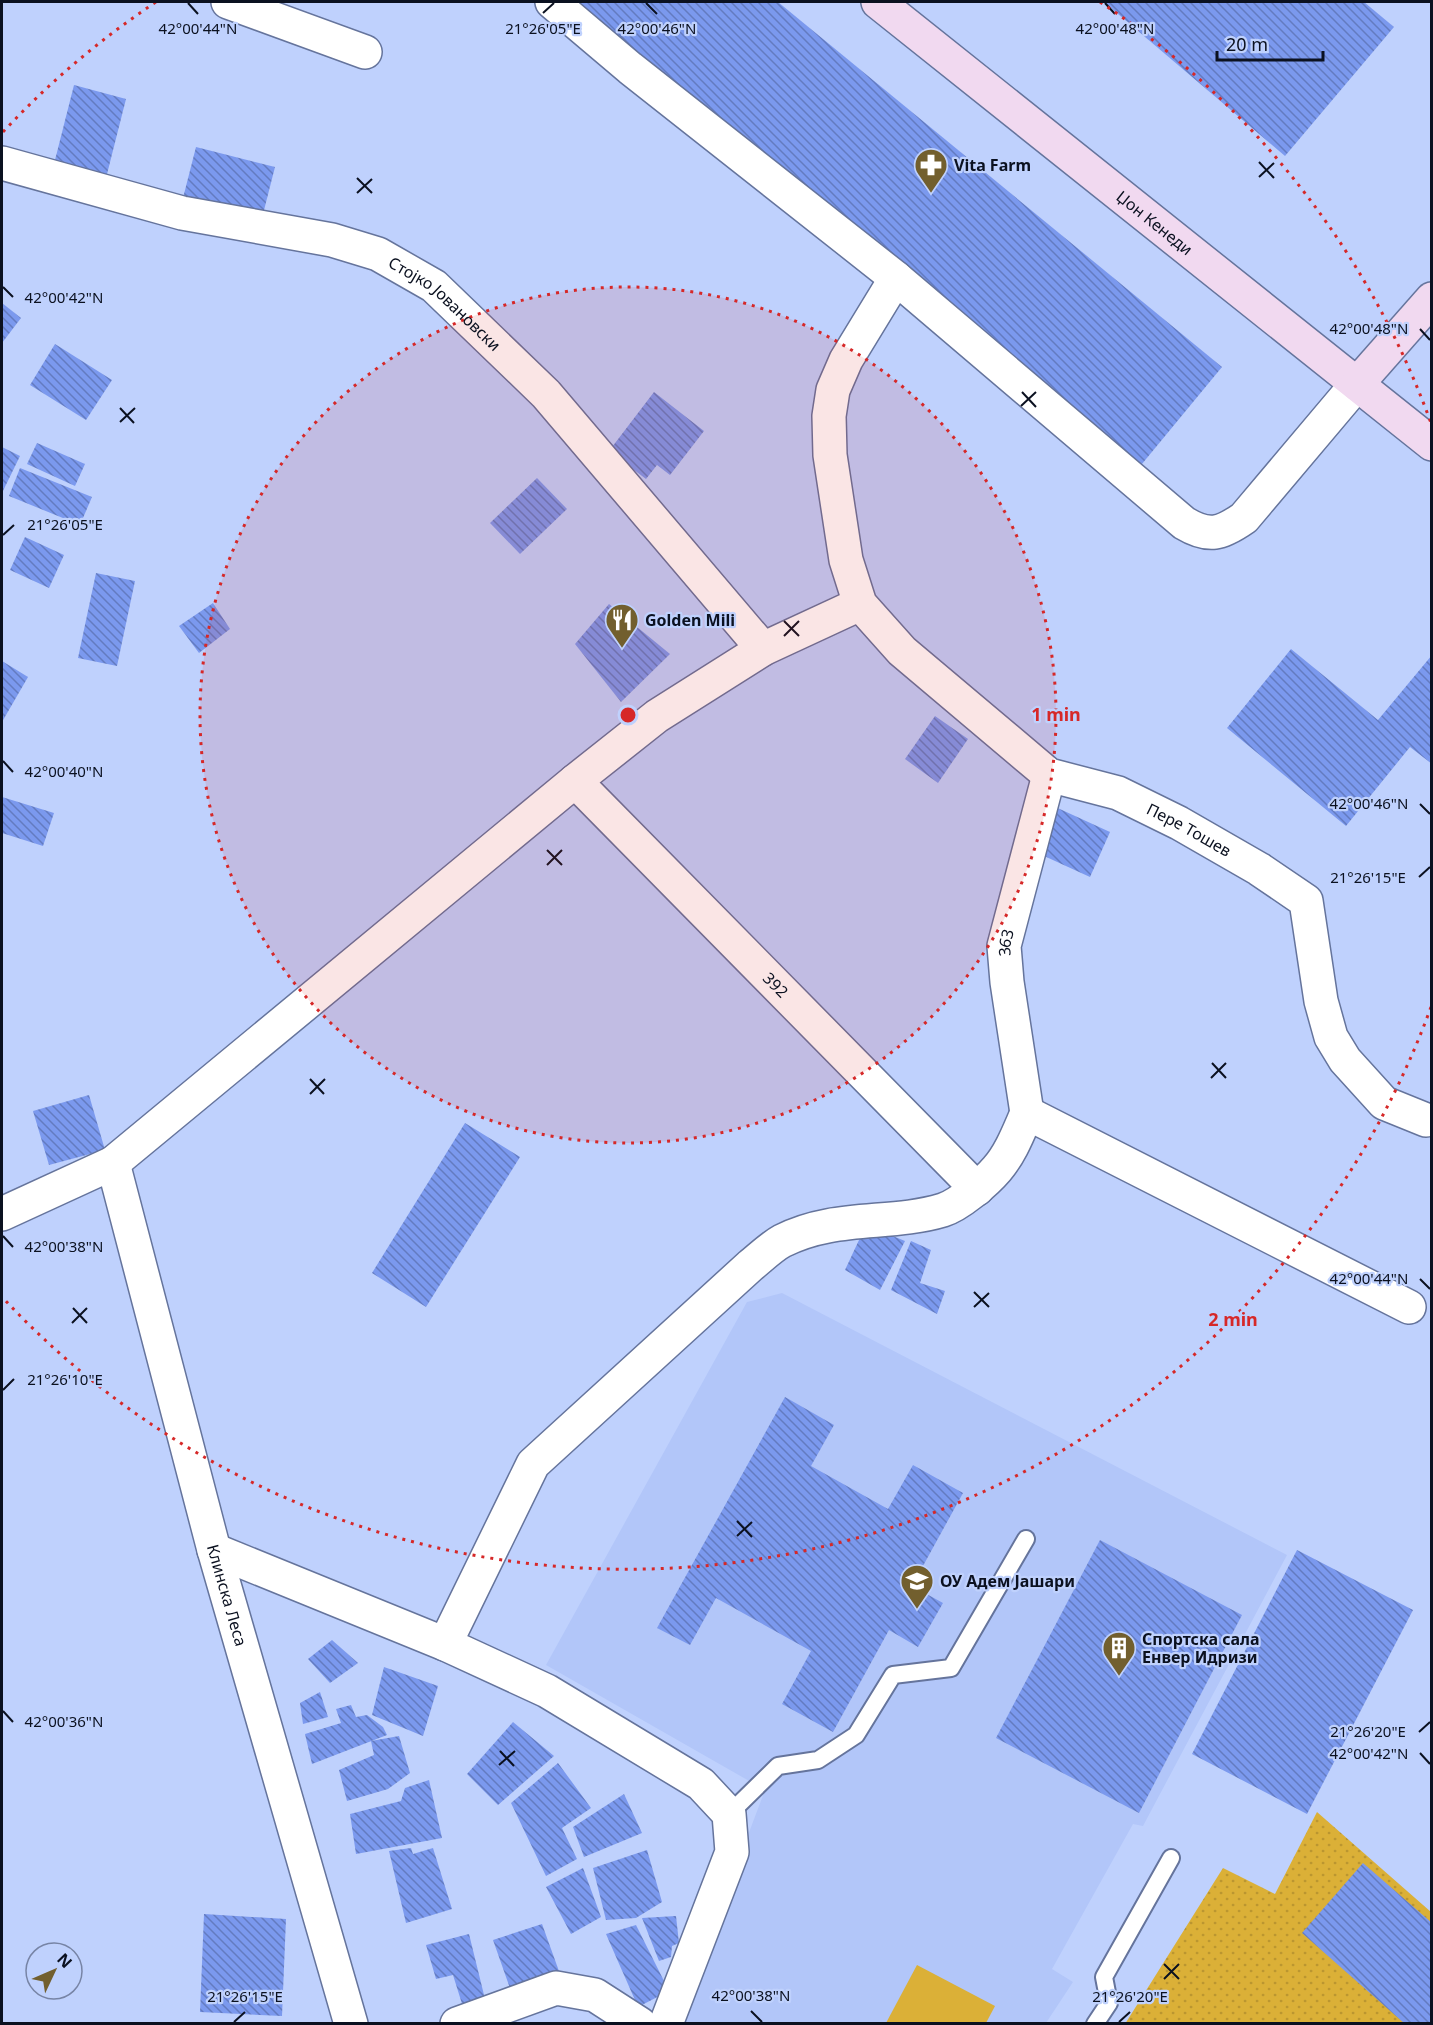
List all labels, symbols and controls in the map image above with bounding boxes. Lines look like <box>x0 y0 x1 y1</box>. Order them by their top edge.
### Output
text: 42°00'44"N <box>159 18 237 38</box>
text: 21°26'05"E <box>505 18 581 38</box>
text: 42°00'46"N <box>618 18 696 38</box>
text: 42°00'48"N <box>1076 18 1154 38</box>
scale bar <box>1217 24 1324 62</box>
text: 20 m <box>1226 32 1268 56</box>
pharmacy icon: Vita Farm <box>913 147 949 194</box>
place label: Vita Farm <box>954 154 1031 176</box>
street label: Џон Кенеди <box>1112 186 1197 260</box>
street label: Стојко Јовановски <box>385 251 506 356</box>
text: 42°00'42"N <box>25 287 103 307</box>
text: 42°00'48"N <box>1330 318 1408 338</box>
text: 21°26'05"E <box>27 514 103 534</box>
restaurant icon: Golden Mili <box>604 602 640 649</box>
place label: Golden Mili <box>645 609 735 631</box>
text: 1 min <box>1031 702 1081 726</box>
centre of rings <box>618 705 638 725</box>
text: 42°00'40"N <box>25 761 103 781</box>
text: 42°00'46"N <box>1330 793 1408 813</box>
street label: Пере Тошев <box>1143 798 1235 862</box>
text: 21°26'15"E <box>1330 867 1406 887</box>
street label: 363 <box>993 927 1019 957</box>
street label: 392 <box>758 967 793 1002</box>
text: 42°00'38"N <box>25 1236 103 1256</box>
text: 42°00'44"N <box>1330 1268 1408 1288</box>
text: 2 min <box>1208 1307 1258 1331</box>
text: 21°26'10"E <box>27 1369 103 1389</box>
street label: Клинска Леса <box>202 1542 252 1649</box>
school or university icon: ОУ Адем Јашари <box>899 1563 935 1610</box>
place label: ОУ Адем Јашари <box>940 1570 1075 1592</box>
place label: Спортска сала Енвер Идризи <box>1142 1628 1260 1668</box>
building icon: Спортска сала Енвер Идризи <box>1101 1630 1137 1677</box>
text: 42°00'36"N <box>25 1711 103 1731</box>
text: 21°26'20"E <box>1330 1721 1406 1741</box>
text: 42°00'42"N <box>1330 1743 1408 1763</box>
north arrow <box>24 1941 84 2001</box>
text: N <box>52 1948 77 1973</box>
text: 42°00'38"N <box>712 1985 790 2005</box>
text: 21°26'15"E <box>207 1986 283 2006</box>
text: 21°26'20"E <box>1092 1986 1168 2006</box>

